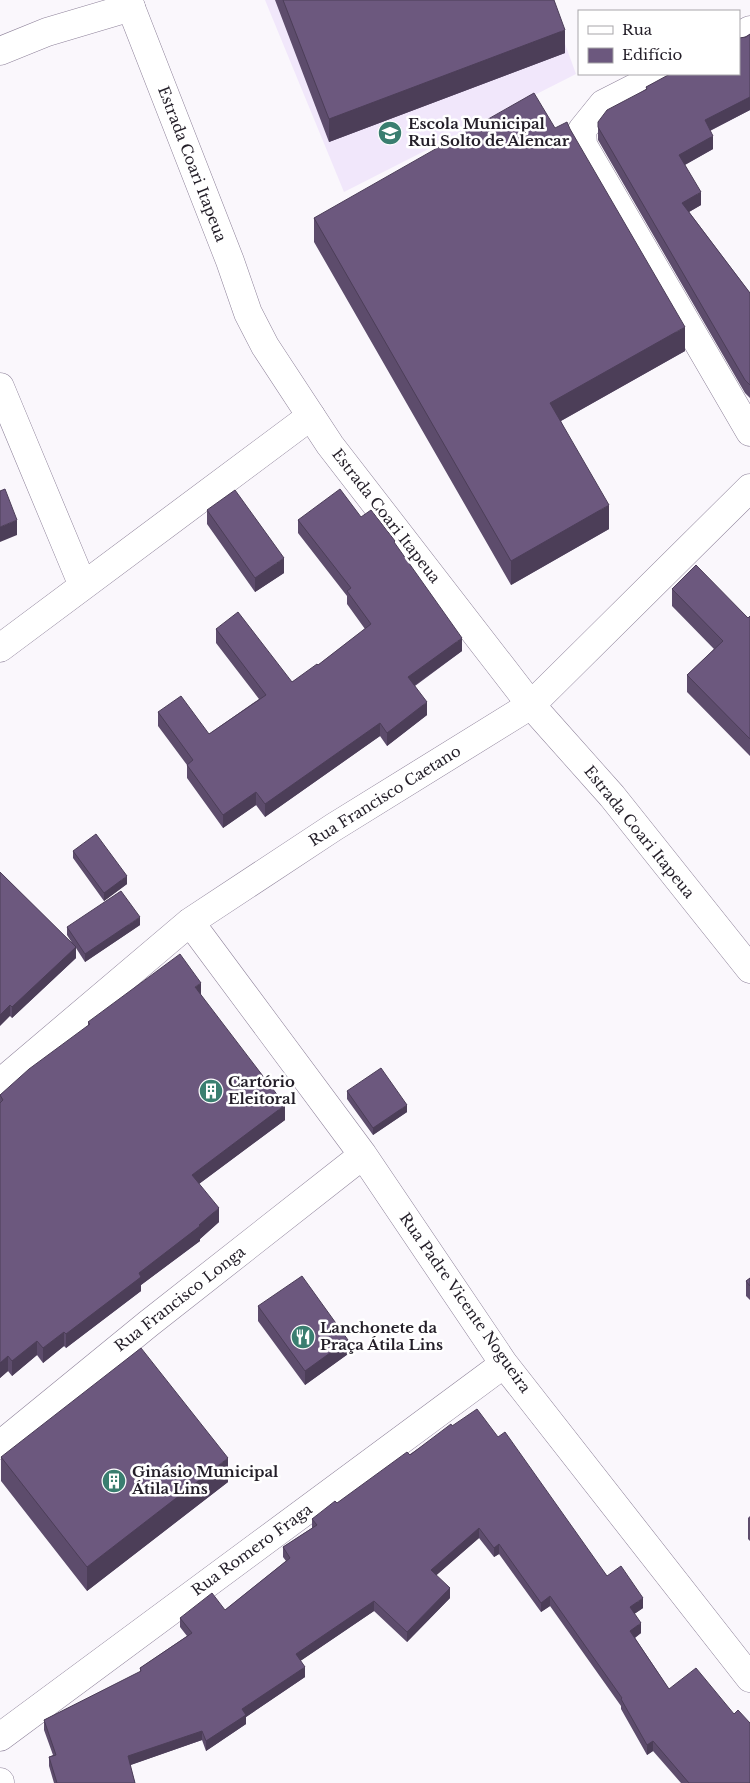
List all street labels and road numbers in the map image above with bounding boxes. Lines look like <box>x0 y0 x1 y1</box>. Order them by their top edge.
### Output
street label: Estrada Coari Itapeua <box>154 83 231 245</box>
street label: Estrada Coari Itapeua <box>328 445 445 587</box>
street label: Rua Francisco Caetano <box>305 741 464 850</box>
street label: Estrada Coari Itapeua <box>580 762 699 902</box>
street label: Rua Padre Vicente Nogueira <box>396 1209 535 1397</box>
street label: Rua Francisco Longa <box>111 1241 249 1356</box>
street label: Rua Romero Fraga <box>188 1499 316 1600</box>

